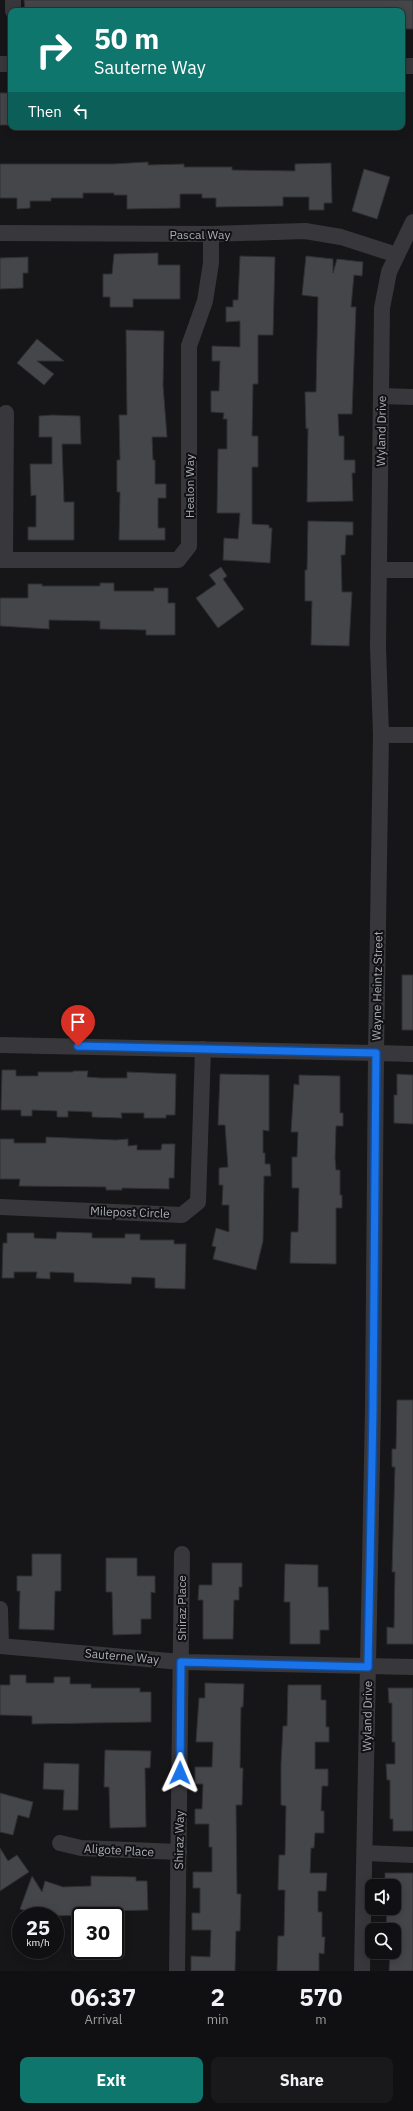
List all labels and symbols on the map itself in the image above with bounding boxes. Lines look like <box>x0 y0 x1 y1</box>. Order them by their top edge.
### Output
street label: Pascal Way <box>170 227 230 242</box>
street label: Wyland Drive <box>373 395 389 467</box>
street label: Healon Way <box>182 454 197 518</box>
street label: Wayne Heintz Street <box>369 931 385 1041</box>
pin <box>61 1005 95 1046</box>
street label: Milepost Circle <box>90 1203 171 1221</box>
street label: Shiraz Place <box>174 1575 189 1641</box>
street label: Sauterne Way <box>84 1645 160 1667</box>
street label: Wyland Drive <box>359 1680 375 1752</box>
position arrow <box>159 1752 201 1794</box>
street label: Shiraz Way <box>171 1810 187 1870</box>
street label: Aligote Place <box>84 1841 155 1859</box>
speed limit sign: 30 <box>72 1907 124 1959</box>

